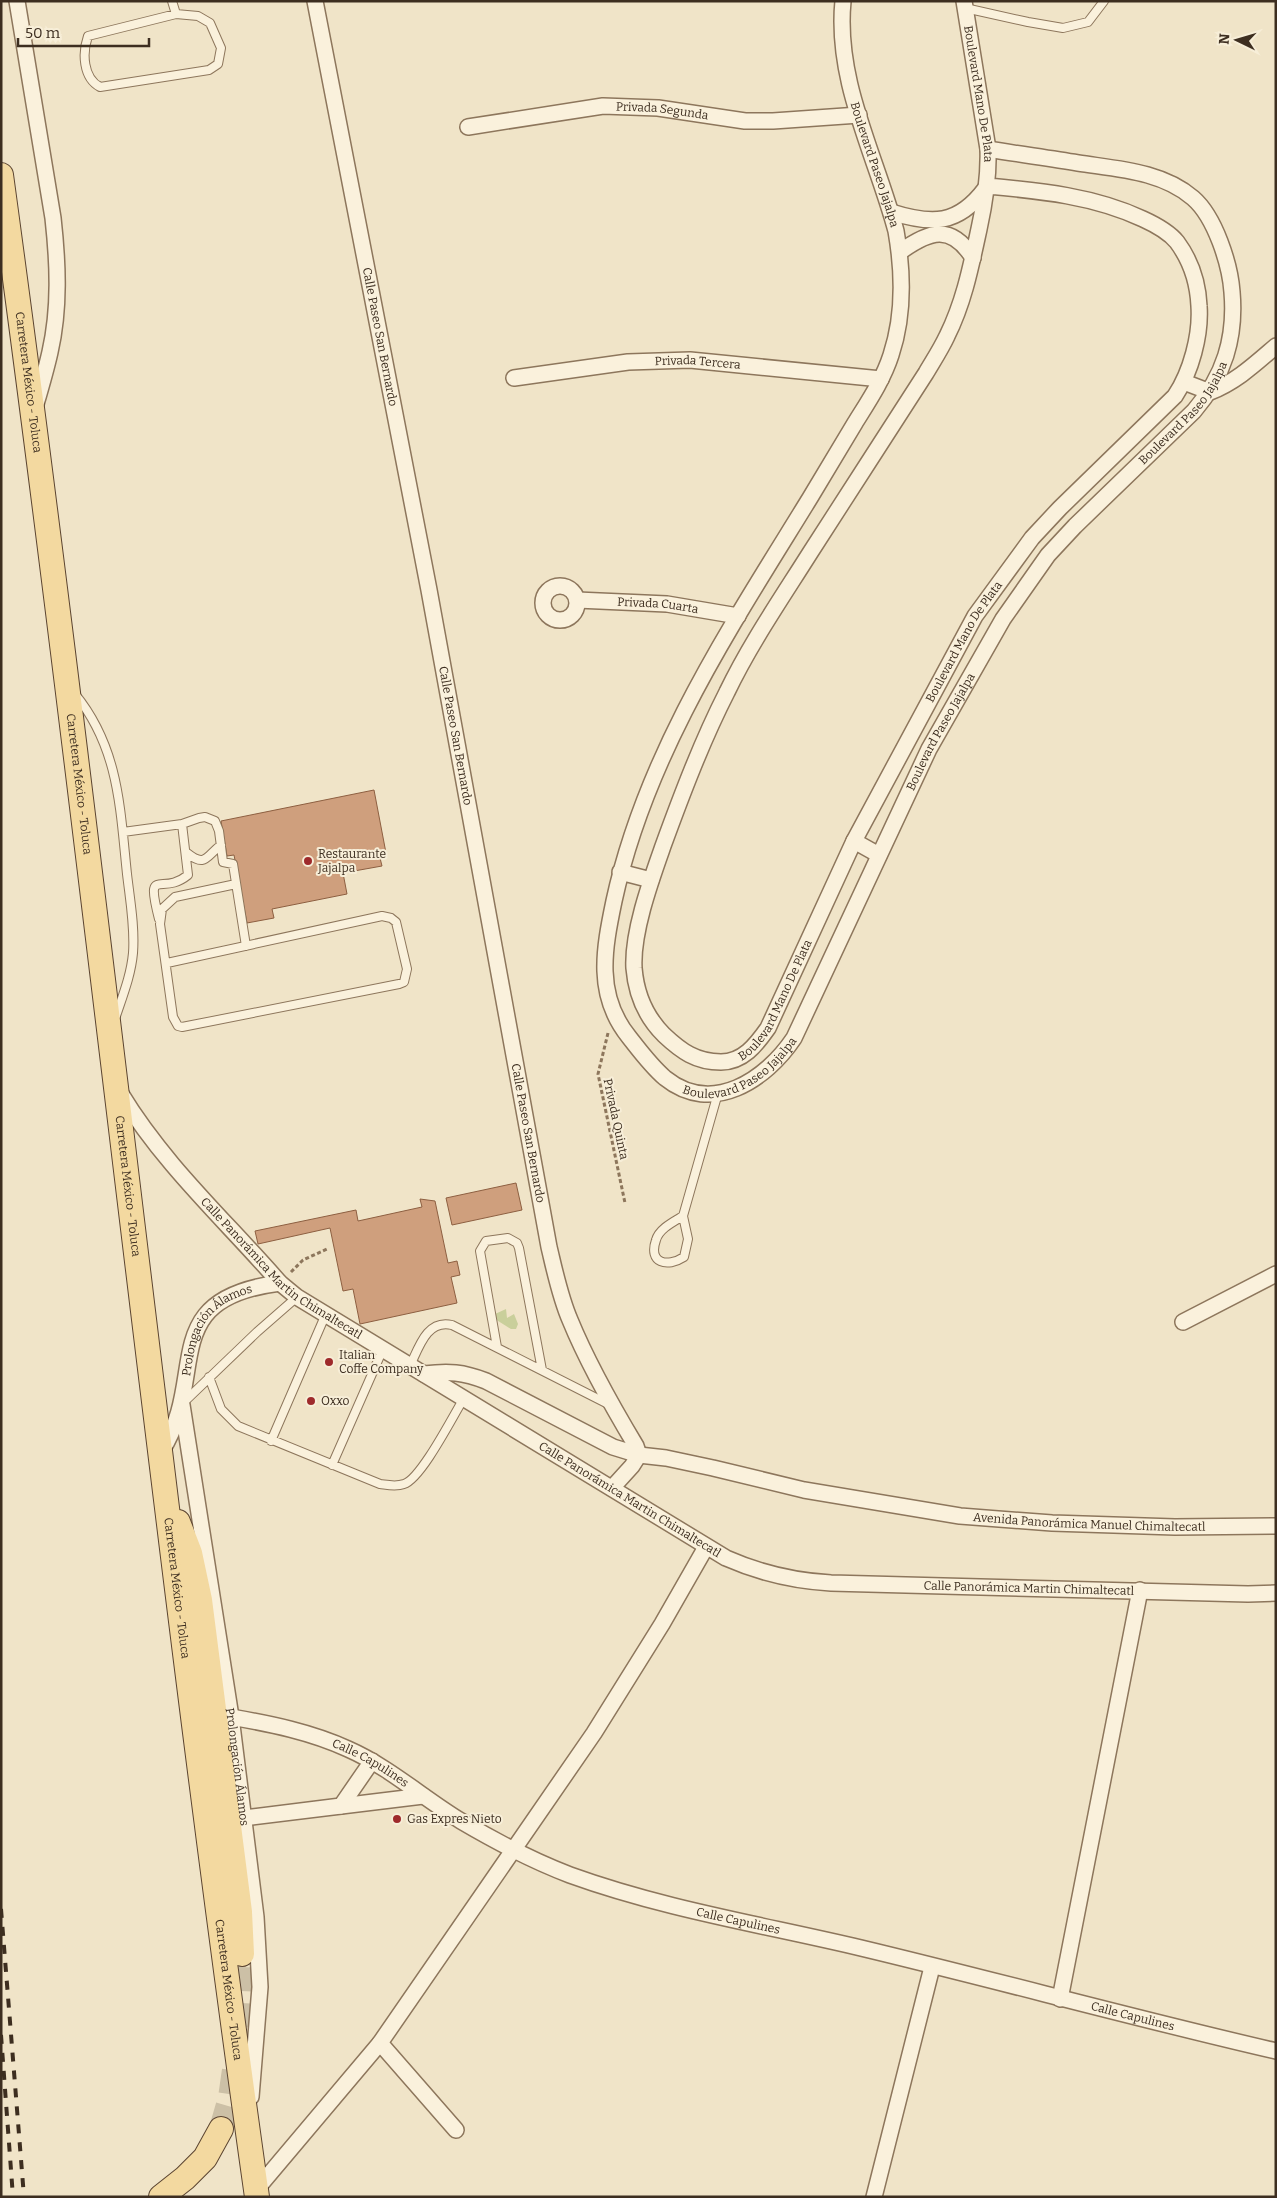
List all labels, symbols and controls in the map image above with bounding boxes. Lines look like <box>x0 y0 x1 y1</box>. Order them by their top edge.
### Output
scale bar <box>18 15 149 47</box>
north arrow <box>1212 15 1262 65</box>
text: 50 m <box>25 24 61 42</box>
street label: Boulevard Mano De Plata <box>961 24 995 163</box>
text: N <box>1216 33 1234 45</box>
street label: Privada Segunda <box>616 99 710 123</box>
street label: Boulevard Paseo Jajalpa <box>848 100 902 229</box>
street label: Calle Paseo San Bernardo <box>360 266 400 407</box>
street label: Carretera México - Toluca <box>12 311 45 454</box>
street label: Privada Tercera <box>655 353 742 372</box>
street label: Boulevard Paseo Jajalpa <box>1136 359 1230 467</box>
street label: Boulevard Mano De Plata <box>923 578 1005 705</box>
street label: Privada Cuarta <box>617 595 700 616</box>
street label: Calle Paseo San Bernardo <box>436 665 475 806</box>
street label: Boulevard Paseo Jajalpa <box>904 670 978 793</box>
street label: Carretera México - Toluca <box>64 713 95 856</box>
place label: Restaurante Jajalpa <box>317 847 386 875</box>
marker: Restaurante Jajalpa <box>302 855 314 867</box>
street label: Boulevard Mano De Plata <box>735 937 815 1064</box>
street label: Boulevard Paseo Jajalpa <box>681 1034 800 1101</box>
street label: Calle Paseo San Bernardo <box>509 1062 548 1204</box>
street label: Privada Quinta <box>601 1077 632 1161</box>
street label: Carretera México - Toluca <box>112 1115 143 1258</box>
street label: Calle Panorámica Martin Chimaltecatl <box>198 1195 365 1342</box>
street label: Prolongación Álamos <box>179 1282 254 1377</box>
place label: Italian Coffe Company <box>339 1348 424 1376</box>
marker: Italian Coffe Company <box>323 1356 335 1368</box>
place label: Oxxo <box>321 1394 349 1408</box>
marker: Oxxo <box>305 1395 317 1407</box>
street label: Calle Panorámica Martin Chimaltecatl <box>536 1439 724 1561</box>
street label: Avenida Panorámica Manuel Chimaltecatl <box>973 1510 1206 1534</box>
street label: Carretera México - Toluca <box>161 1517 193 1660</box>
street label: Calle Panorámica Martin Chimaltecatl <box>923 1578 1135 1598</box>
street label: Prolongación Álamos <box>223 1707 252 1827</box>
street label: Calle Capulines <box>330 1736 412 1790</box>
place label: Gas Expres Nieto <box>407 1812 502 1826</box>
marker: Gas Expres Nieto <box>391 1813 403 1825</box>
street label: Calle Capulines <box>695 1905 782 1937</box>
street label: Carretera México - Toluca <box>212 1918 245 2062</box>
street label: Calle Capulines <box>1089 1999 1176 2033</box>

